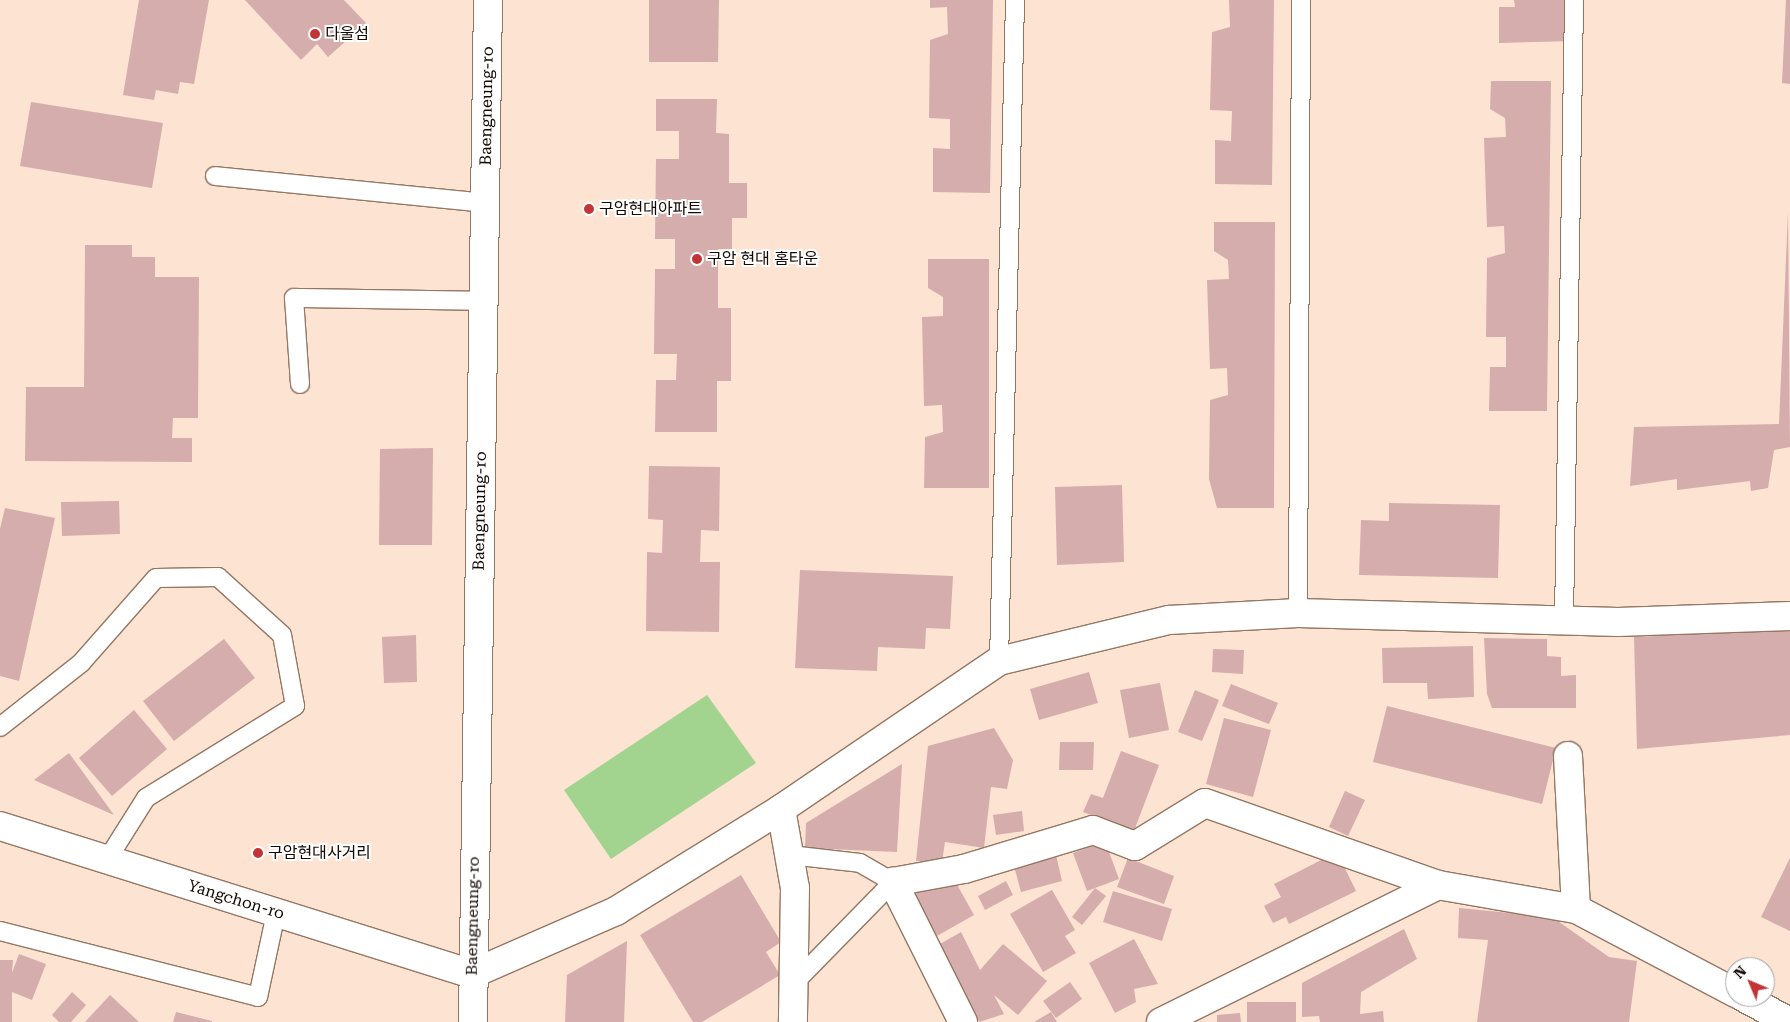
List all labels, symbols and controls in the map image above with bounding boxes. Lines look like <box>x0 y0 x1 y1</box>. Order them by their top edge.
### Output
place label: 다울섬 <box>325 24 369 44</box>
marker: 다울섬 <box>309 28 321 40</box>
street label: Baengneung-ro <box>476 46 498 166</box>
place label: 구암현대아파트 <box>599 199 702 219</box>
marker: 구암현대아파트 <box>583 203 595 215</box>
place label: 구암 현대 홈타운 <box>707 249 818 269</box>
marker: 구암 현대 홈타운 <box>691 253 703 265</box>
street label: Baengneung-ro <box>469 451 491 571</box>
place label: 구암현대사거리 <box>268 843 371 863</box>
marker: 구암현대사거리 <box>252 847 264 859</box>
street label: Baengneung-ro <box>462 856 484 976</box>
street label: Yangchon-ro <box>185 876 287 924</box>
north arrow <box>1725 957 1775 1007</box>
text: N <box>1731 963 1750 982</box>

